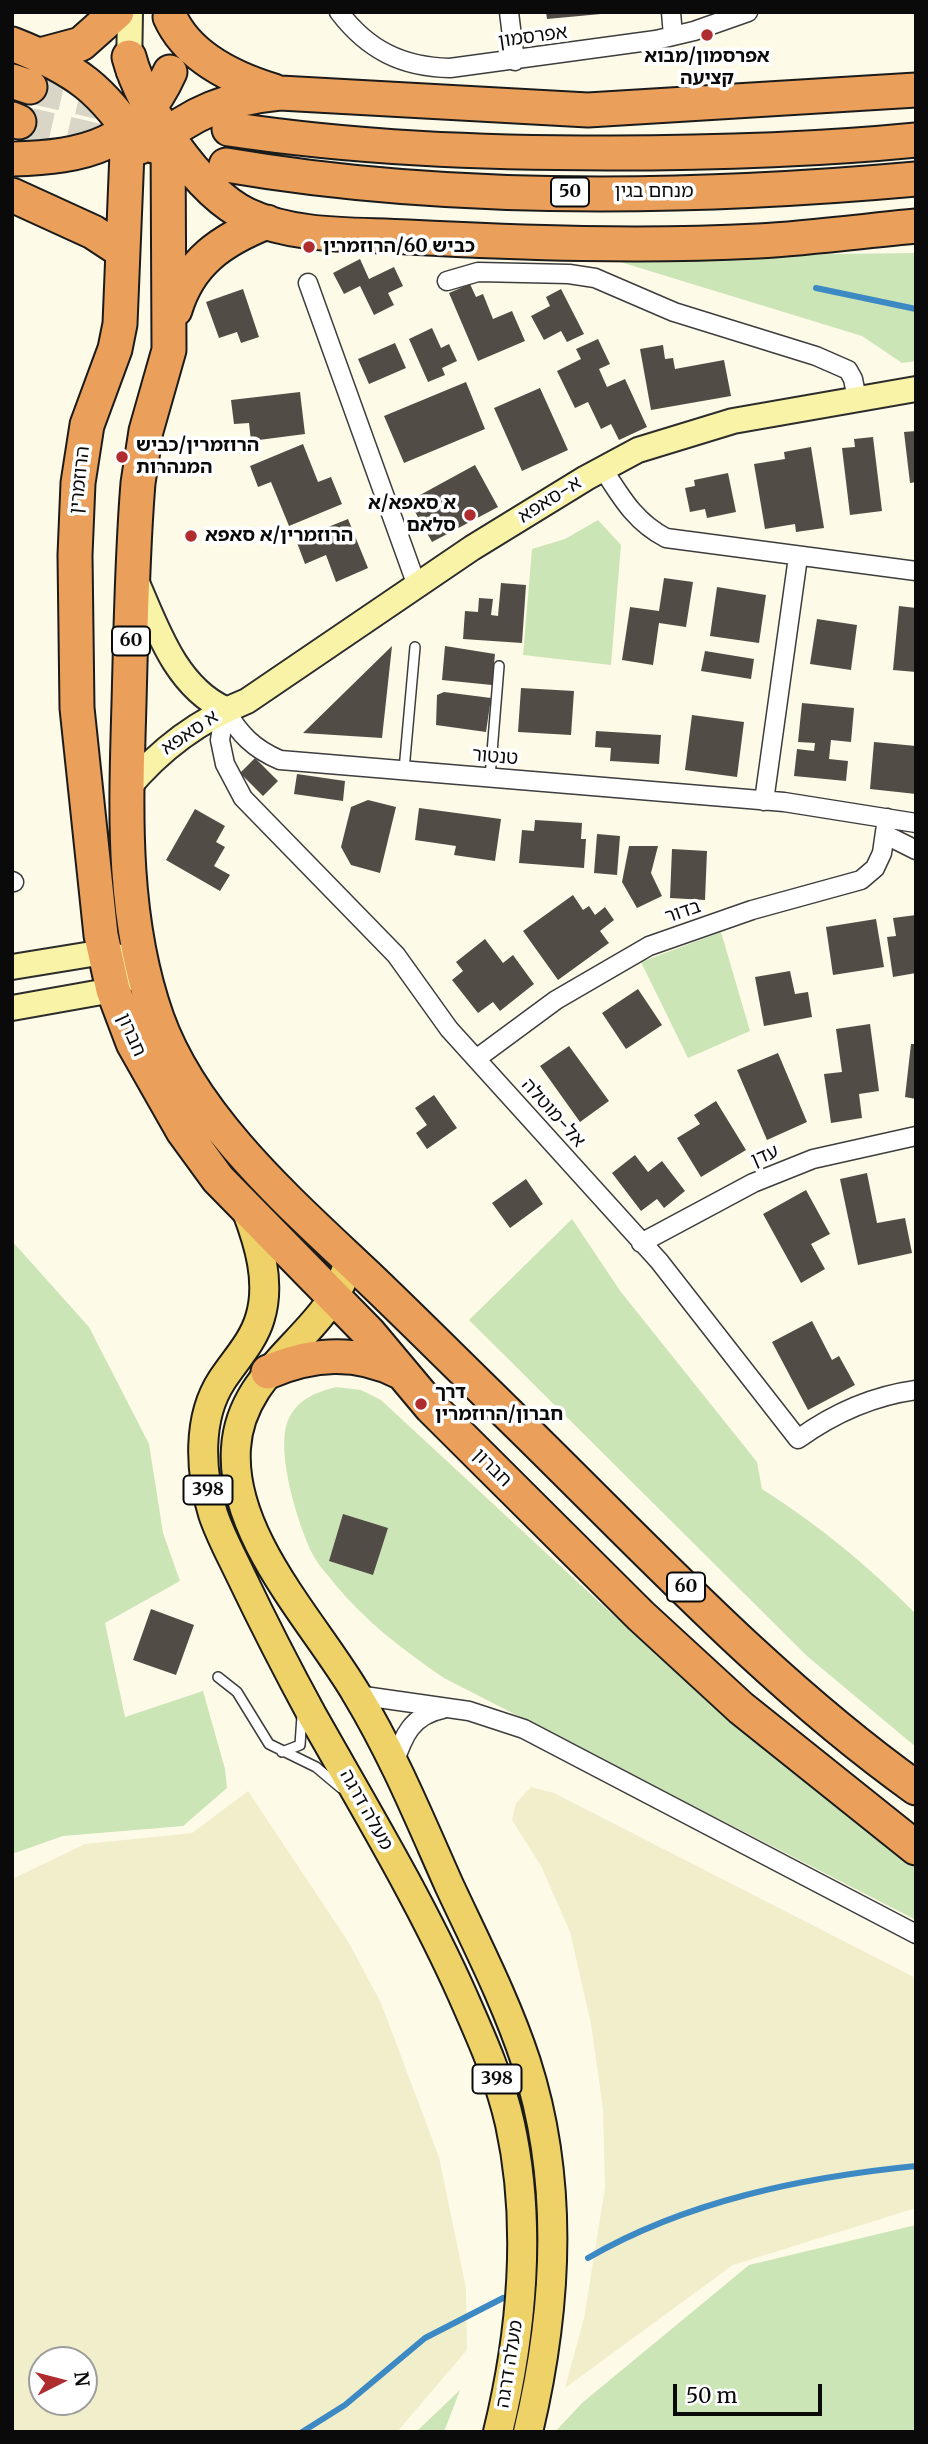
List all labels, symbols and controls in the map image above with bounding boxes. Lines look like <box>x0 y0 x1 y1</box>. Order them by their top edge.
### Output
street label: אפרסמון <box>497 21 569 53</box>
marker: אפרסמון/מבוא קציעה <box>699 27 715 43</box>
place label: אפרסמון/מבוא קציעה <box>644 46 770 90</box>
road number: 50 <box>551 177 589 206</box>
street label: מנחם בגין <box>614 181 694 203</box>
place label: כביש 60/הרוזמרין <box>323 236 475 258</box>
marker: כביש 60/הרוזמרין <box>301 239 317 255</box>
place label: הרוזמרין/כביש המנהרות <box>136 435 259 479</box>
street label: הרוזמרין <box>65 445 95 515</box>
marker: הרוזמרין/כביש המנהרות <box>114 449 130 465</box>
street label: א-סאפא <box>514 472 586 528</box>
place label: א סאפא/א סלאם <box>368 493 456 537</box>
marker: א סאפא/א סלאם <box>462 507 478 523</box>
place label: הרוזמרין/א סאפא <box>205 525 353 547</box>
marker: הרוזמרין/א סאפא <box>183 528 199 544</box>
road number: 60 <box>112 626 150 656</box>
street label: א סאפא <box>157 706 223 760</box>
street label: טנטור <box>471 744 519 770</box>
street label: בדור <box>662 895 704 929</box>
street label: חברון <box>111 1010 151 1060</box>
street label: אל-מוטלה <box>516 1074 590 1152</box>
street label: עדן <box>748 1140 782 1172</box>
place label: דרך חברון/הרוזמרין <box>435 1382 563 1426</box>
marker: דרך חברון/הרוזמרין <box>413 1396 429 1412</box>
street label: חברון <box>468 1444 516 1492</box>
road number: 398 <box>184 1476 232 1504</box>
road number: 60 <box>667 1572 705 1602</box>
street label: מעלה דרגה <box>335 1766 397 1854</box>
road number: 398 <box>472 2064 522 2094</box>
street label: מעלה דרגה <box>492 2318 528 2410</box>
north arrow <box>28 2346 98 2416</box>
text: N <box>69 2370 95 2388</box>
scale bar <box>676 2370 825 2414</box>
text: 50 m <box>686 2382 737 2409</box>

